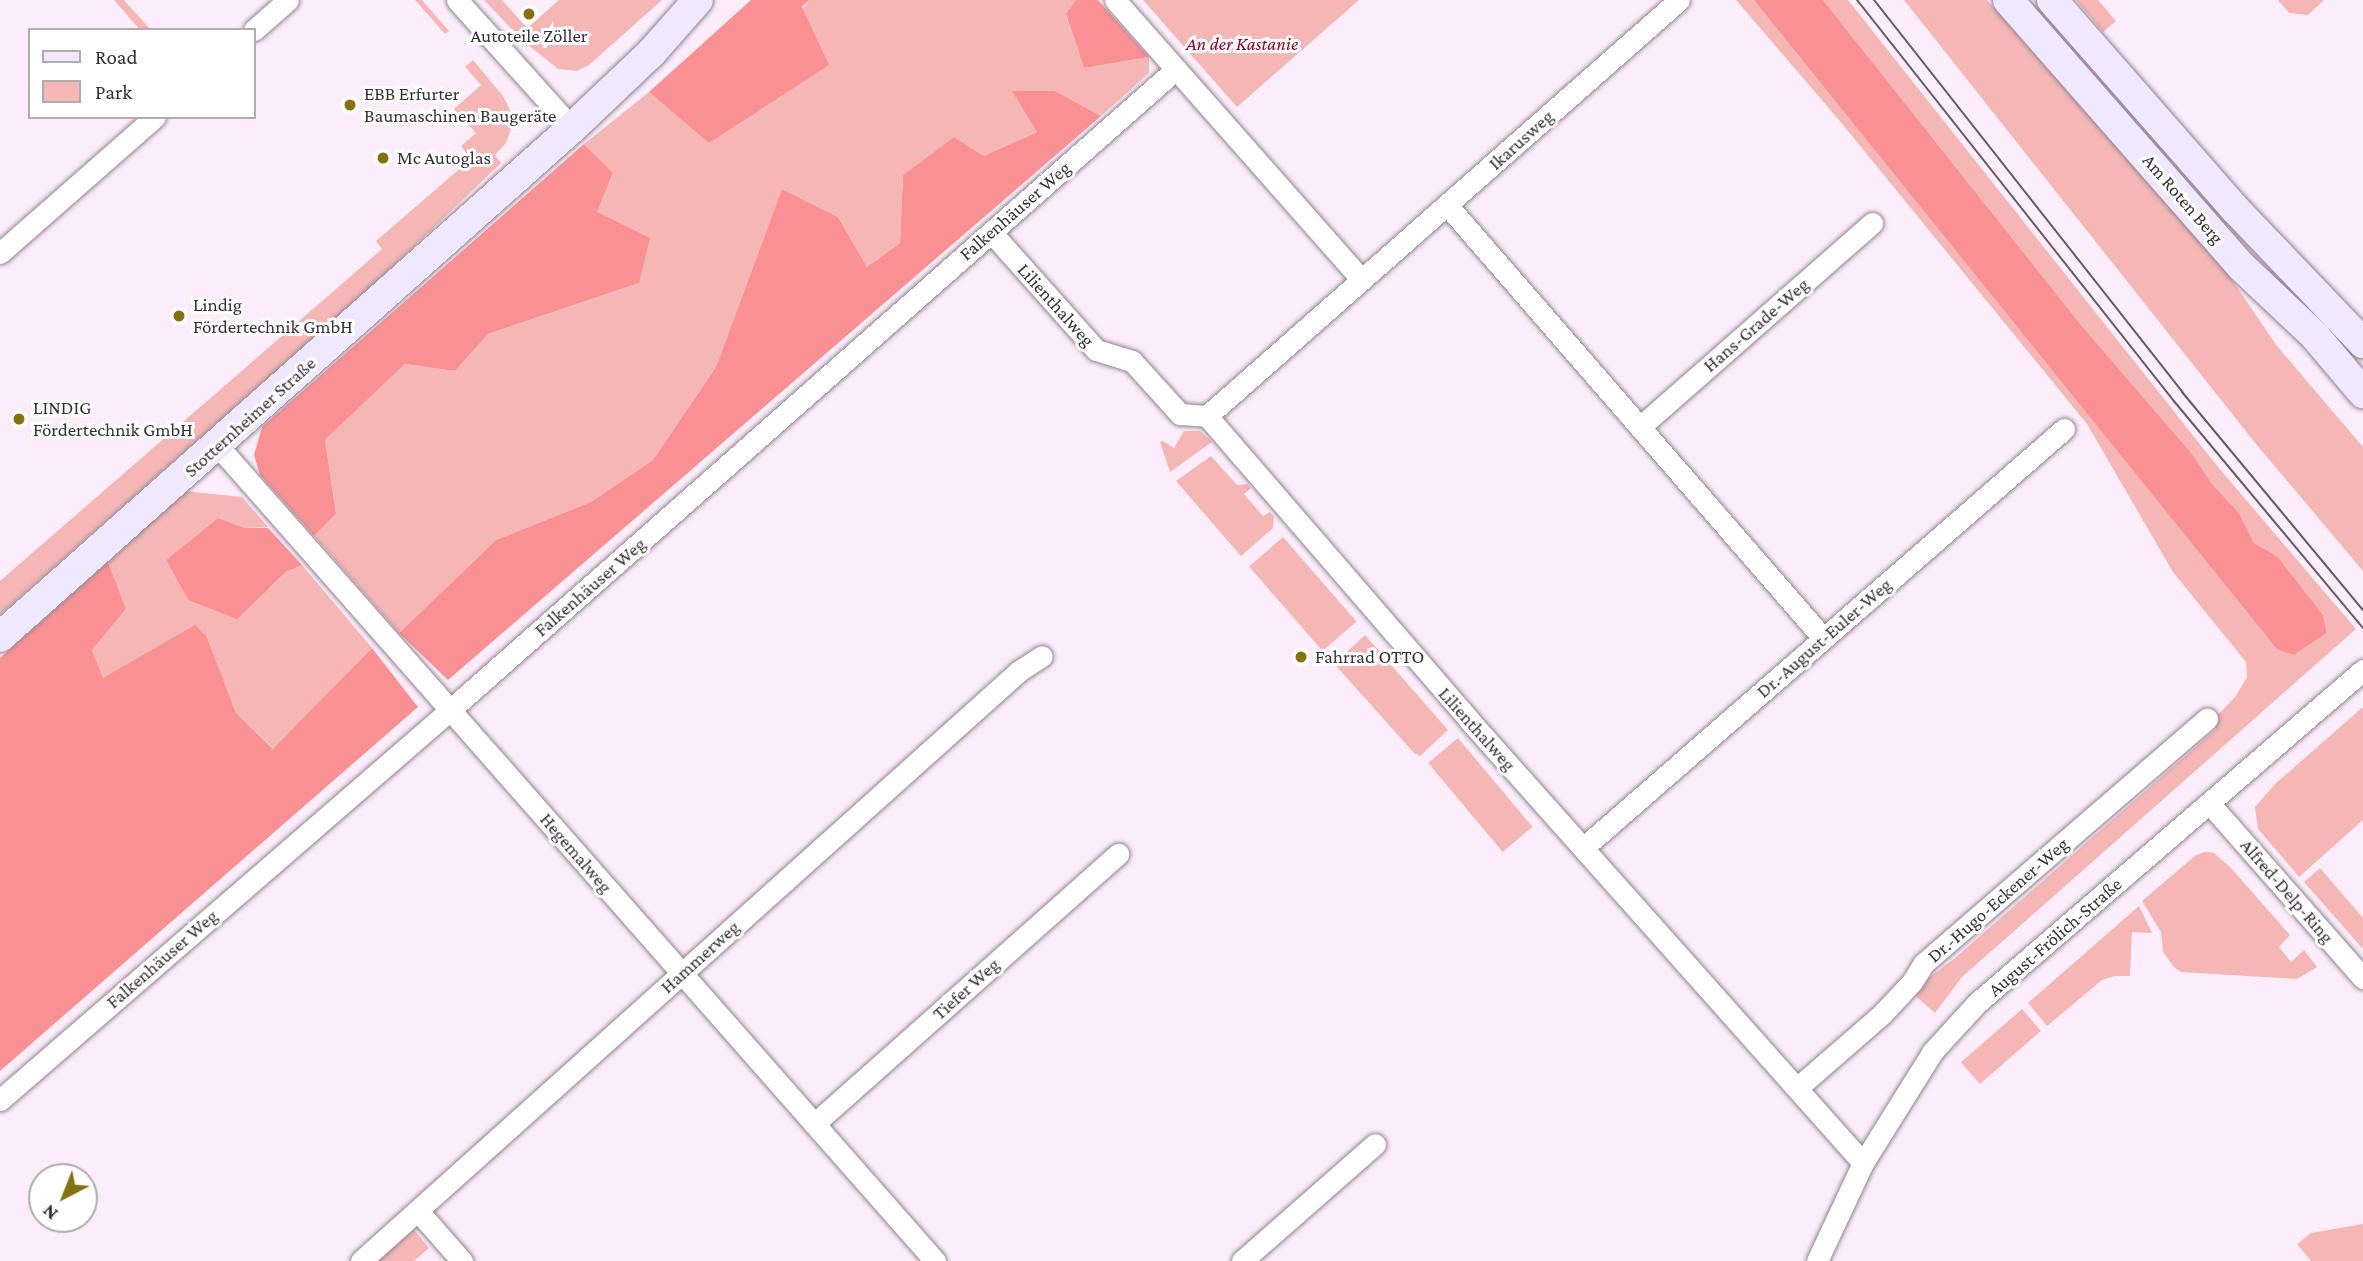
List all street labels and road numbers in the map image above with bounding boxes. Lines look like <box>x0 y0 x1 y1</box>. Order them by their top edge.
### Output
street label: Ikarusweg <box>1484 105 1558 175</box>
street label: Am Roten Berg <box>2138 149 2228 249</box>
street label: Falkenhäuser Weg <box>955 157 1075 265</box>
street label: Lilienthalweg <box>1013 259 1099 351</box>
street label: Hans-Grade-Weg <box>1699 273 1813 377</box>
street label: Stotternheimer Straße <box>180 352 320 482</box>
street label: Falkenhäuser Weg <box>530 533 650 641</box>
street label: Dr.-August-Euler-Weg <box>1752 573 1896 703</box>
street label: Lilienthalweg <box>1434 683 1520 775</box>
street label: Hegemalweg <box>535 808 617 898</box>
street label: Dr.-Hugo-Eckener-Weg <box>1923 833 2073 967</box>
street label: Alfred-Delp-Ring <box>2235 834 2339 948</box>
street label: August-Frölich-Straße <box>1983 873 2127 1001</box>
street label: Falkenhäuser Weg <box>102 905 222 1013</box>
street label: Hammerweg <box>656 916 744 998</box>
street label: Tiefer Weg <box>928 953 1004 1025</box>

